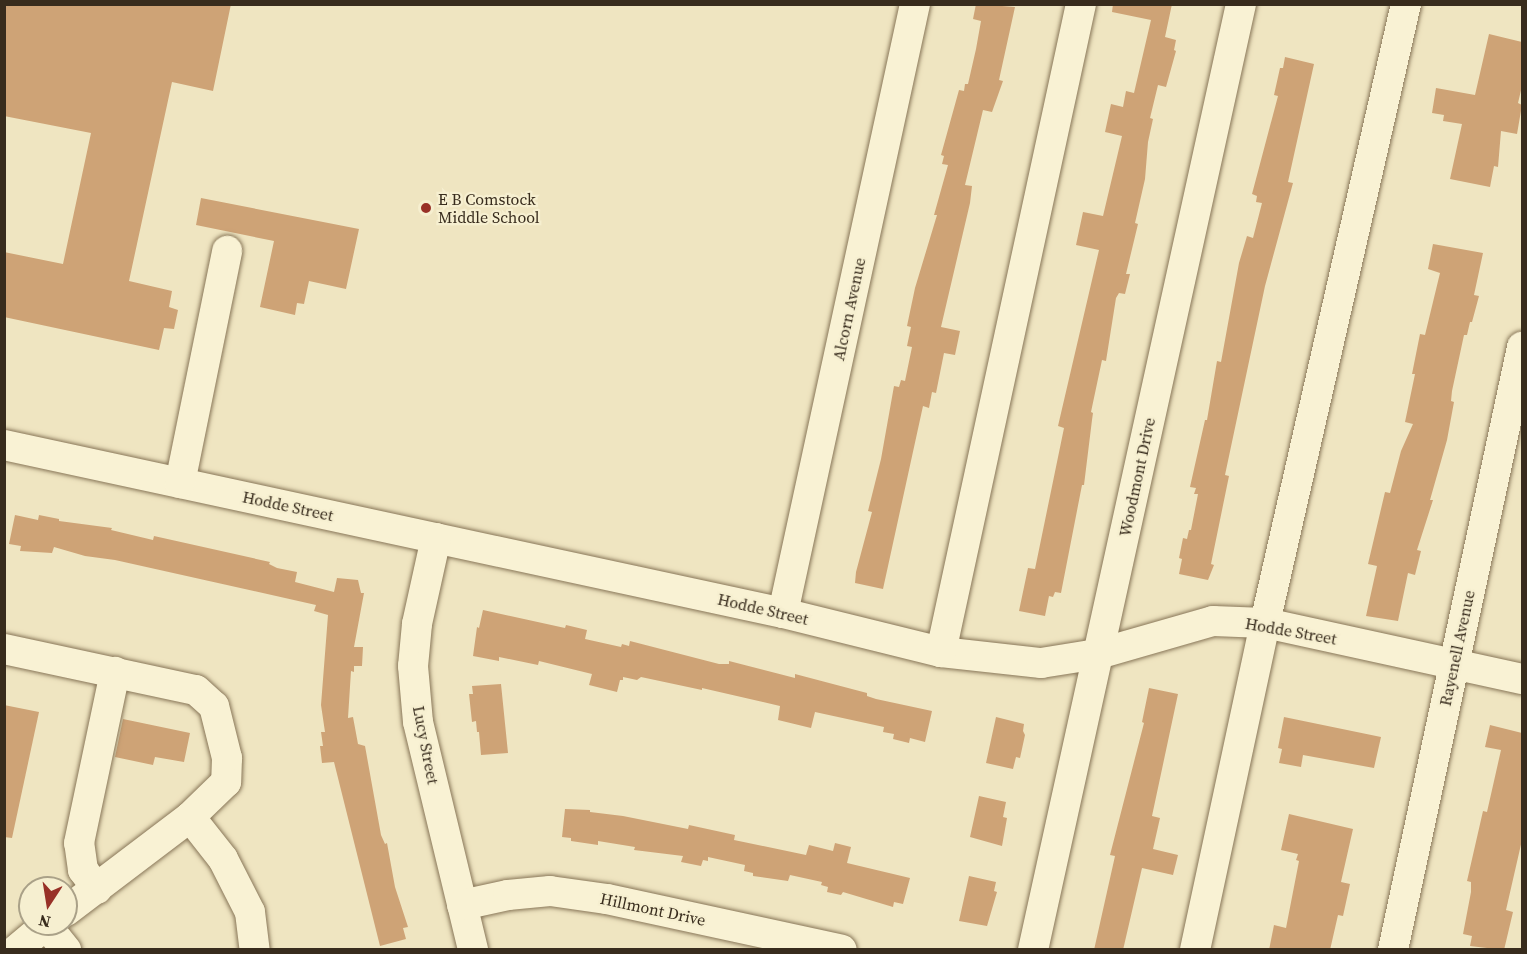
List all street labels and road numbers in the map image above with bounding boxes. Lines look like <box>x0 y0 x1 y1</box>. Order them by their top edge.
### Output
street label: Alcorn Avenue <box>829 256 869 362</box>
street label: Woodmont Drive <box>1115 416 1159 538</box>
street label: Hodde Street <box>241 487 335 525</box>
street label: Rayenell Avenue <box>1435 588 1479 708</box>
street label: Hodde Street <box>716 589 810 629</box>
street label: Hodde Street <box>1244 614 1338 648</box>
street label: Lucy Street <box>409 704 443 786</box>
street label: Hillmont Drive <box>599 888 707 930</box>

